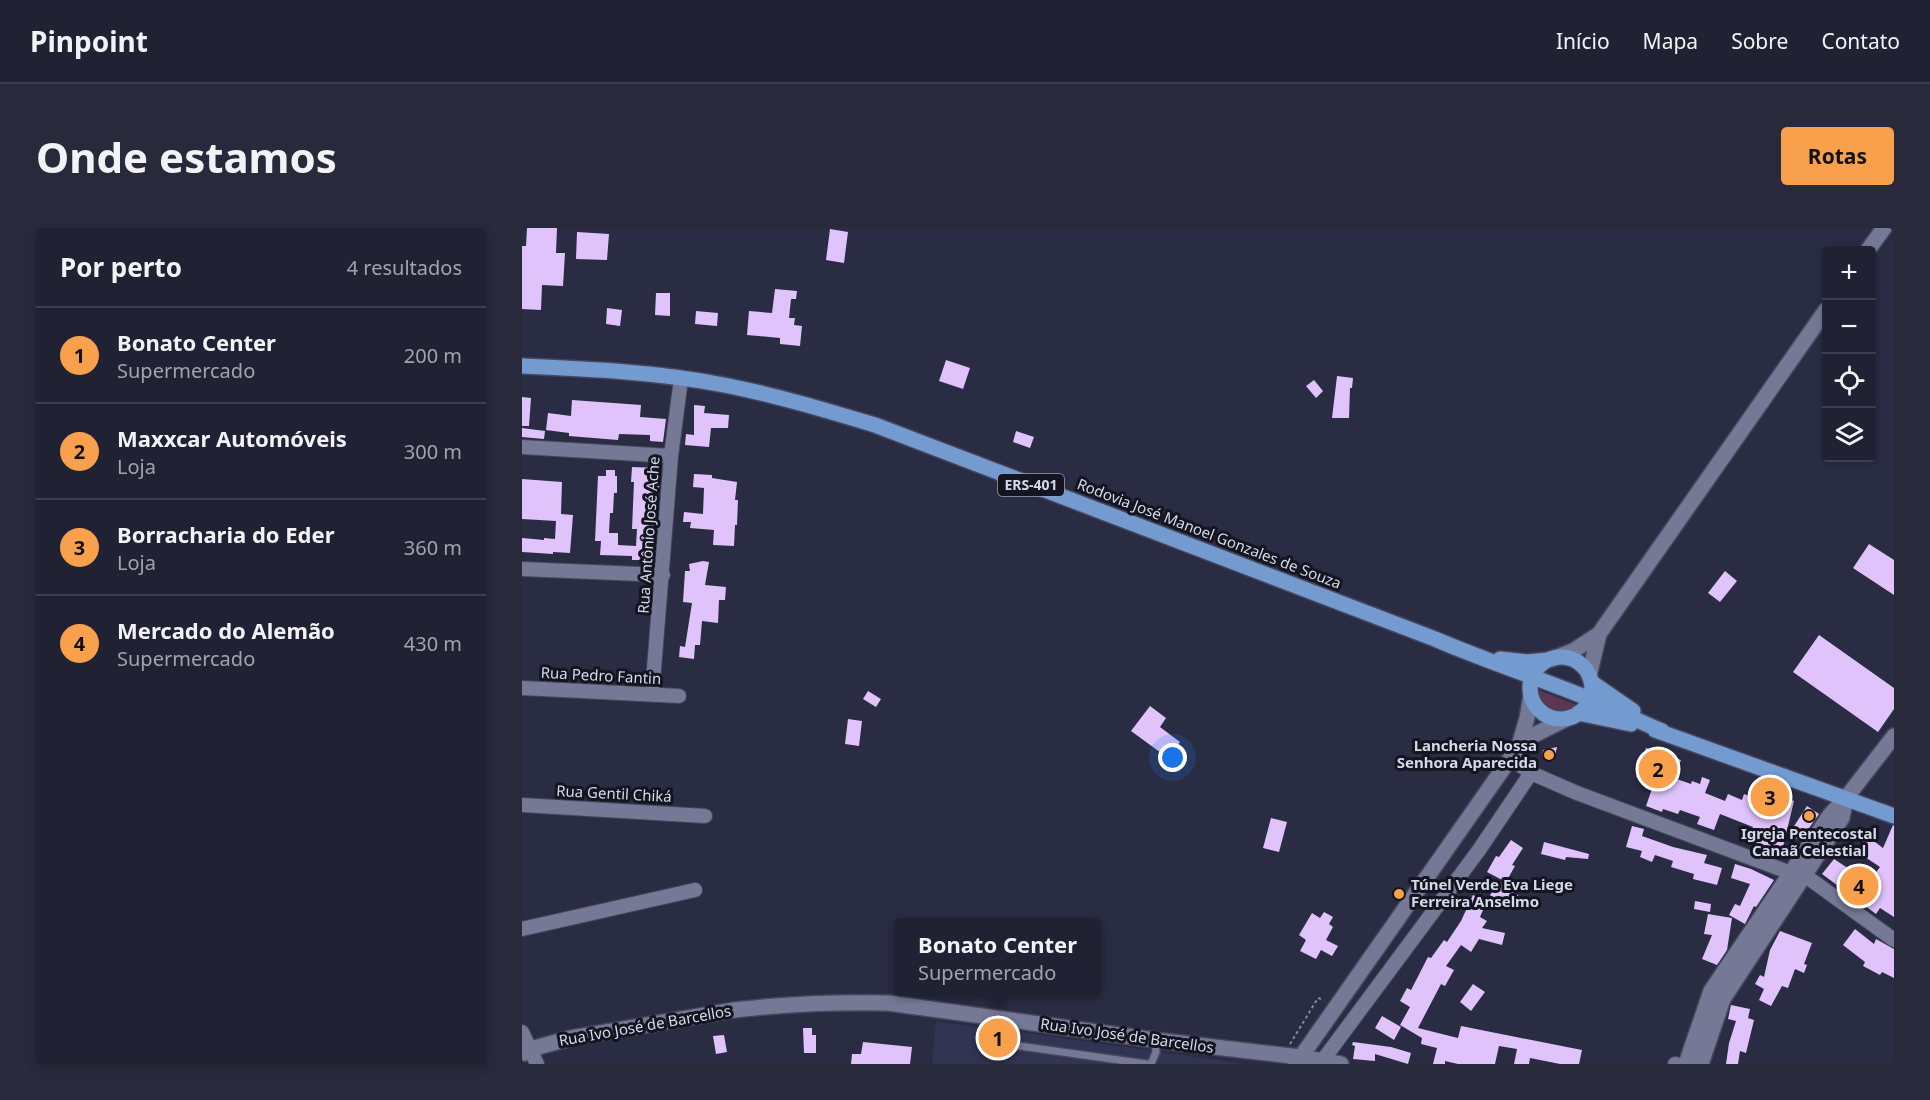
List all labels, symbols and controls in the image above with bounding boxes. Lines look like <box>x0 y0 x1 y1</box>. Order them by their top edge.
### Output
text: Pinpoint <box>30 22 148 60</box>
text: Início <box>1556 27 1610 55</box>
text: Mapa <box>1643 27 1698 55</box>
text: Sobre <box>1731 27 1788 55</box>
text: Contato <box>1821 27 1900 55</box>
button: Rotas <box>1781 127 1894 185</box>
text: Onde estamos <box>36 128 337 185</box>
map controls <box>1822 246 1876 462</box>
button: + <box>1822 246 1876 300</box>
text: Por perto <box>60 249 182 285</box>
text: 4 resultados <box>347 254 462 281</box>
button: − <box>1822 300 1876 354</box>
text: Bonato Center <box>117 327 276 357</box>
text: 1 <box>74 342 85 369</box>
text: 200 m <box>404 342 462 369</box>
button: locate <box>1822 354 1876 408</box>
text: Supermercado <box>117 357 255 384</box>
button: layers <box>1822 408 1876 462</box>
text: Maxxcar Automóveis <box>117 423 347 453</box>
text: 2 <box>74 438 85 465</box>
text: 300 m <box>404 438 462 465</box>
text: Loja <box>117 453 156 480</box>
street label: Rua Antônio José Ache <box>633 456 663 614</box>
street label: Rodovia José Manoel Gonzales de Souza <box>1074 473 1344 593</box>
road number: ERS-401 <box>998 474 1064 496</box>
text: Borracharia do Eder <box>117 519 335 549</box>
text: 3 <box>74 534 85 561</box>
text: 360 m <box>404 534 462 561</box>
text: Loja <box>117 549 156 576</box>
text: Mercado do Alemão <box>117 615 335 645</box>
text: 4 <box>74 630 85 657</box>
text: 430 m <box>404 630 462 657</box>
text: Supermercado <box>117 645 255 672</box>
street label: Rua Pedro Fantin <box>540 662 662 688</box>
place label: Lancheria Nossa Senhora Aparecida <box>1397 735 1537 772</box>
your location <box>1158 743 1187 772</box>
pin: 2 <box>1638 746 1678 792</box>
marker: Lancheria Nossa Senhora Aparecida <box>1542 748 1556 762</box>
pin: 3 <box>1750 774 1790 820</box>
street label: Rua Gentil Chiká <box>556 780 672 806</box>
marker: Igreja Pentecostal Canaã Celestial <box>1802 809 1816 823</box>
place label: Igreja Pentecostal Canaã Celestial <box>1741 823 1877 860</box>
pin: 4 <box>1840 864 1878 908</box>
place label: Túnel Verde Eva Liege Ferreira Anselmo <box>1411 874 1573 911</box>
marker: Túnel Verde Eva Liege Ferreira Anselmo <box>1392 887 1406 901</box>
popup <box>894 918 1101 996</box>
text: Bonato Center <box>918 929 1077 959</box>
text: Supermercado <box>918 959 1056 986</box>
street label: Rua Ivo José de Barcellos <box>557 1000 733 1050</box>
street label: Rua Ivo José de Barcellos <box>1039 1013 1215 1057</box>
pin: 1 <box>978 1016 1018 1060</box>

